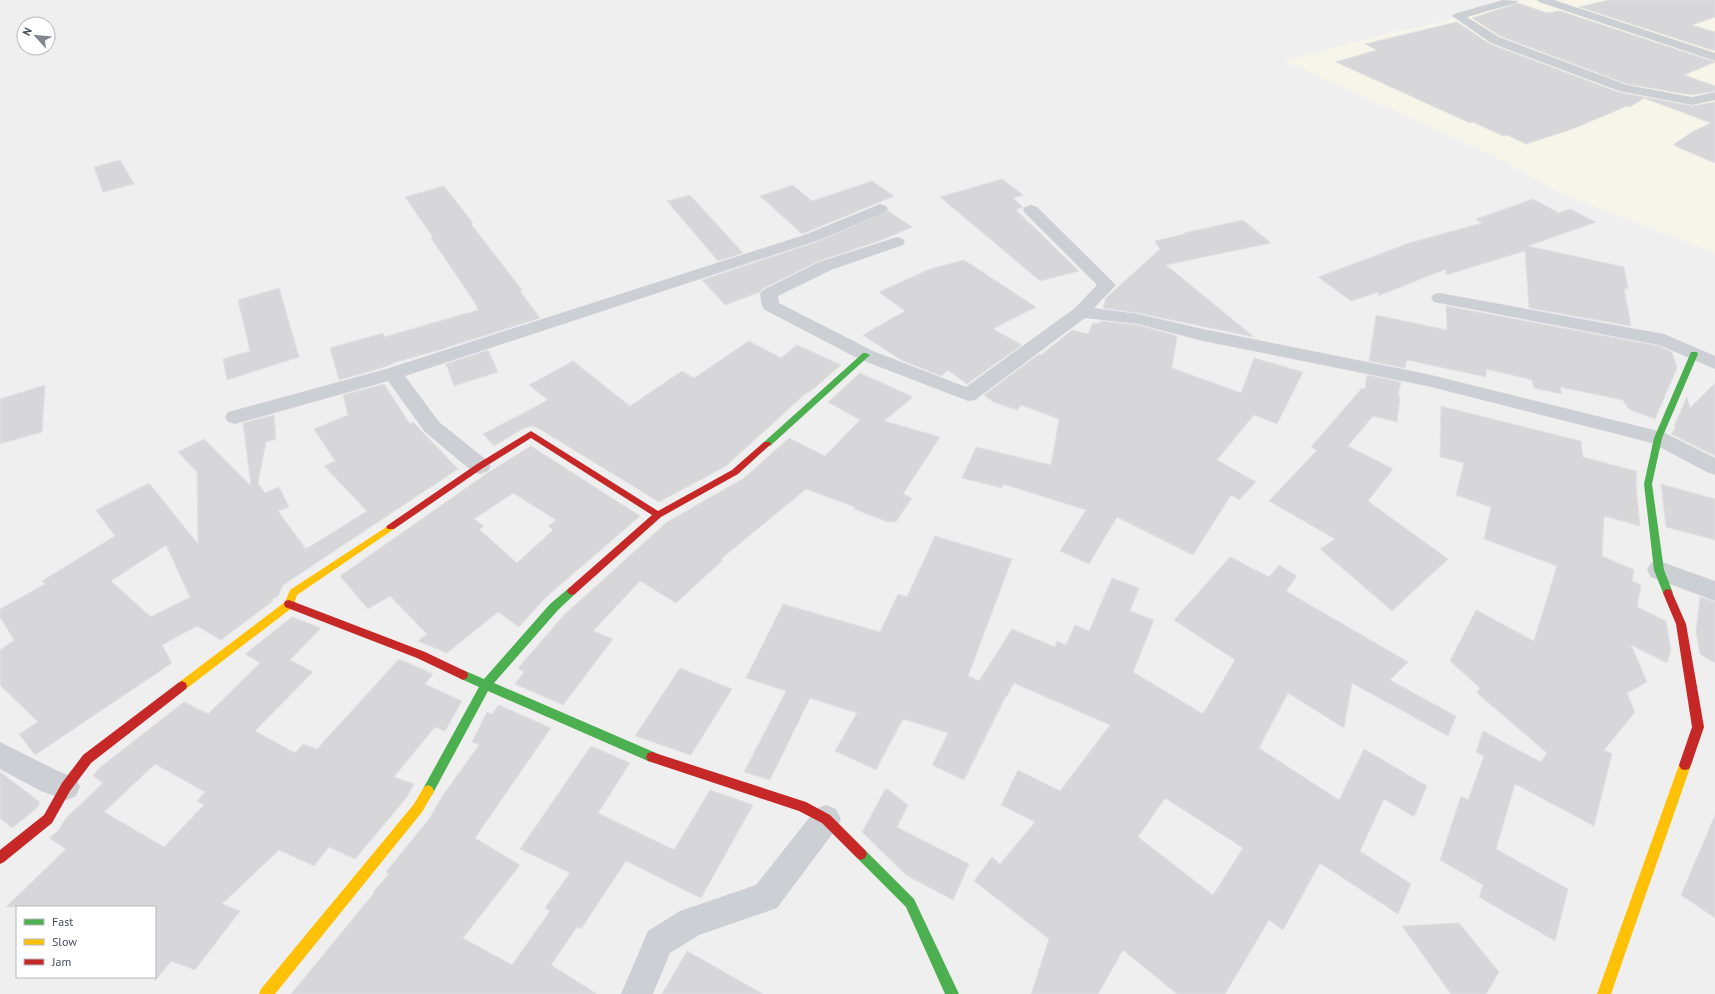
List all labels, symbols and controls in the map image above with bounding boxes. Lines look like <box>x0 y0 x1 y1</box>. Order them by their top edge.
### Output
north arrow <box>16 16 56 56</box>
text: N <box>19 25 35 38</box>
legend <box>16 906 156 978</box>
text: Fast <box>52 914 73 929</box>
text: Slow <box>52 934 77 949</box>
text: Jam <box>51 954 71 969</box>

